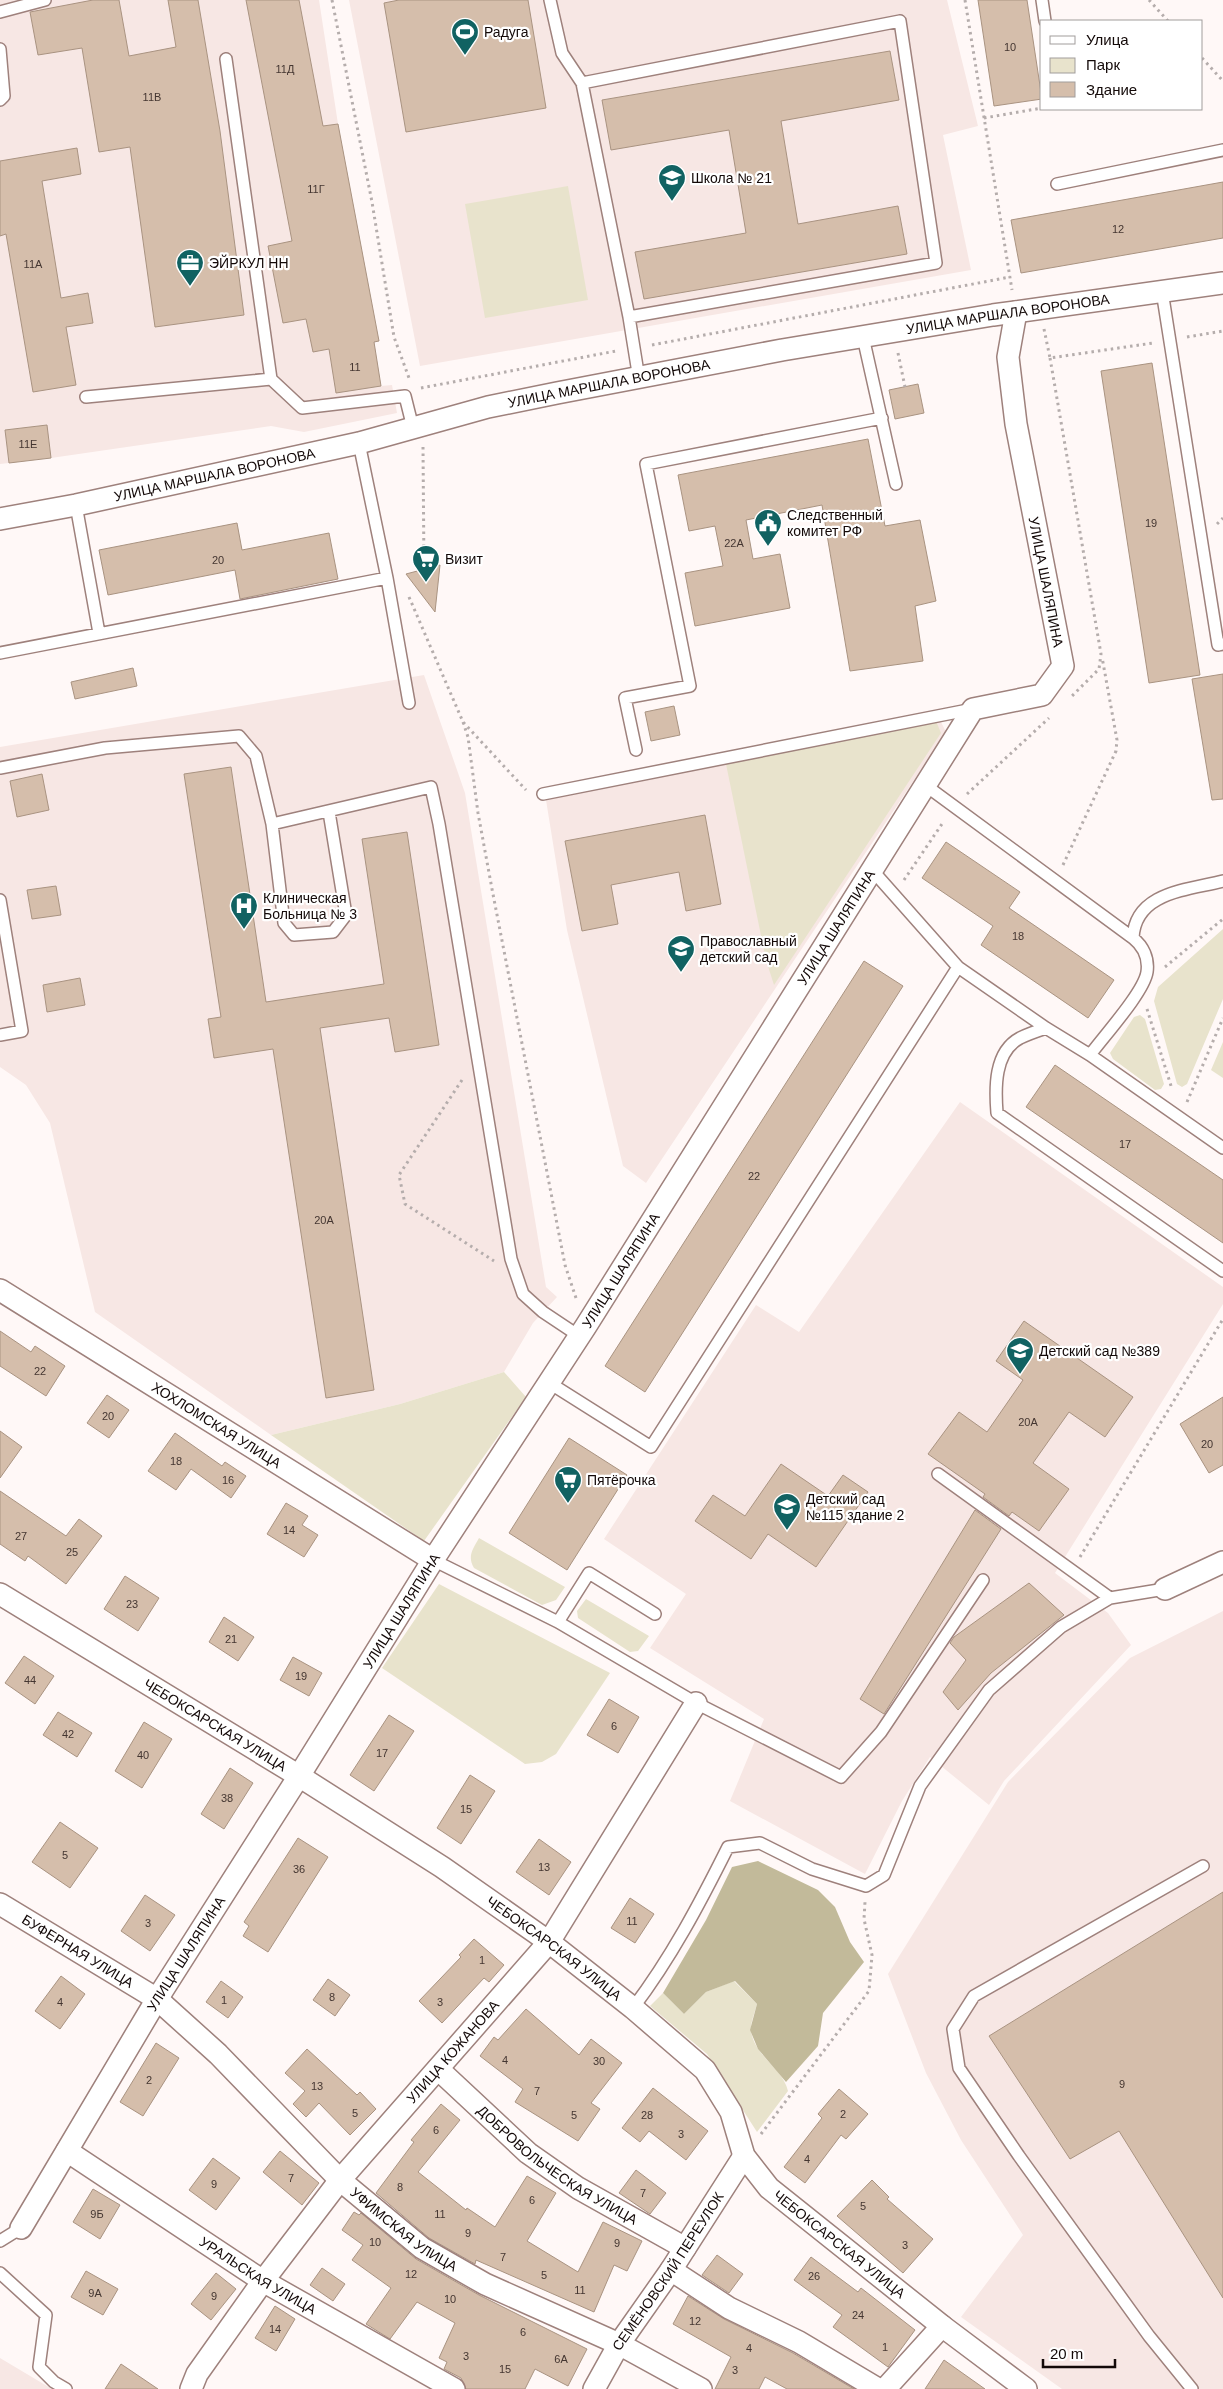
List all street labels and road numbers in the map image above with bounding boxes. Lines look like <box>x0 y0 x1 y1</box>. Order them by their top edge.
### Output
street label: УЛИЦА МАРШАЛА ВОРОНОВА <box>905 291 1111 337</box>
street label: УЛИЦА МАРШАЛА ВОРОНОВА <box>506 356 712 411</box>
street label: УЛИЦА МАРШАЛА ВОРОНОВА <box>112 445 317 504</box>
street label: УЛИЦА ШАЛЯПИНА <box>1025 515 1067 649</box>
street label: УЛИЦА ШАЛЯПИНА <box>794 866 878 988</box>
street label: УЛИЦА ШАЛЯПИНА <box>579 1209 663 1331</box>
street label: ХОХЛОМСКАЯ УЛИЦА <box>149 1379 284 1472</box>
street label: УЛИЦА ШАЛЯПИНА <box>360 1550 444 1671</box>
street label: ЧЕБОКСАРСКАЯ УЛИЦА <box>141 1676 290 1775</box>
street label: УЛИЦА ШАЛЯПИНА <box>144 1893 229 2014</box>
street label: ЧЕБОКСАРСКАЯ УЛИЦА <box>484 1893 625 2004</box>
street label: БУФЕРНАЯ УЛИЦА <box>19 1911 137 1991</box>
street label: УЛИЦА КОЖАНОВА <box>403 1997 502 2106</box>
street label: ДОБРОВОЛЬЧЕСКАЯ УЛИЦА <box>474 2102 641 2228</box>
street label: УФИМСКАЯ УЛИЦА <box>347 2184 461 2275</box>
street label: ЧЕБОКСАРСКАЯ УЛИЦА <box>770 2187 909 2302</box>
street label: СЕМЁНОВСКИЙ ПЕРЕУЛОК <box>609 2189 727 2353</box>
street label: УРАЛЬСКАЯ УЛИЦА <box>197 2233 320 2318</box>

